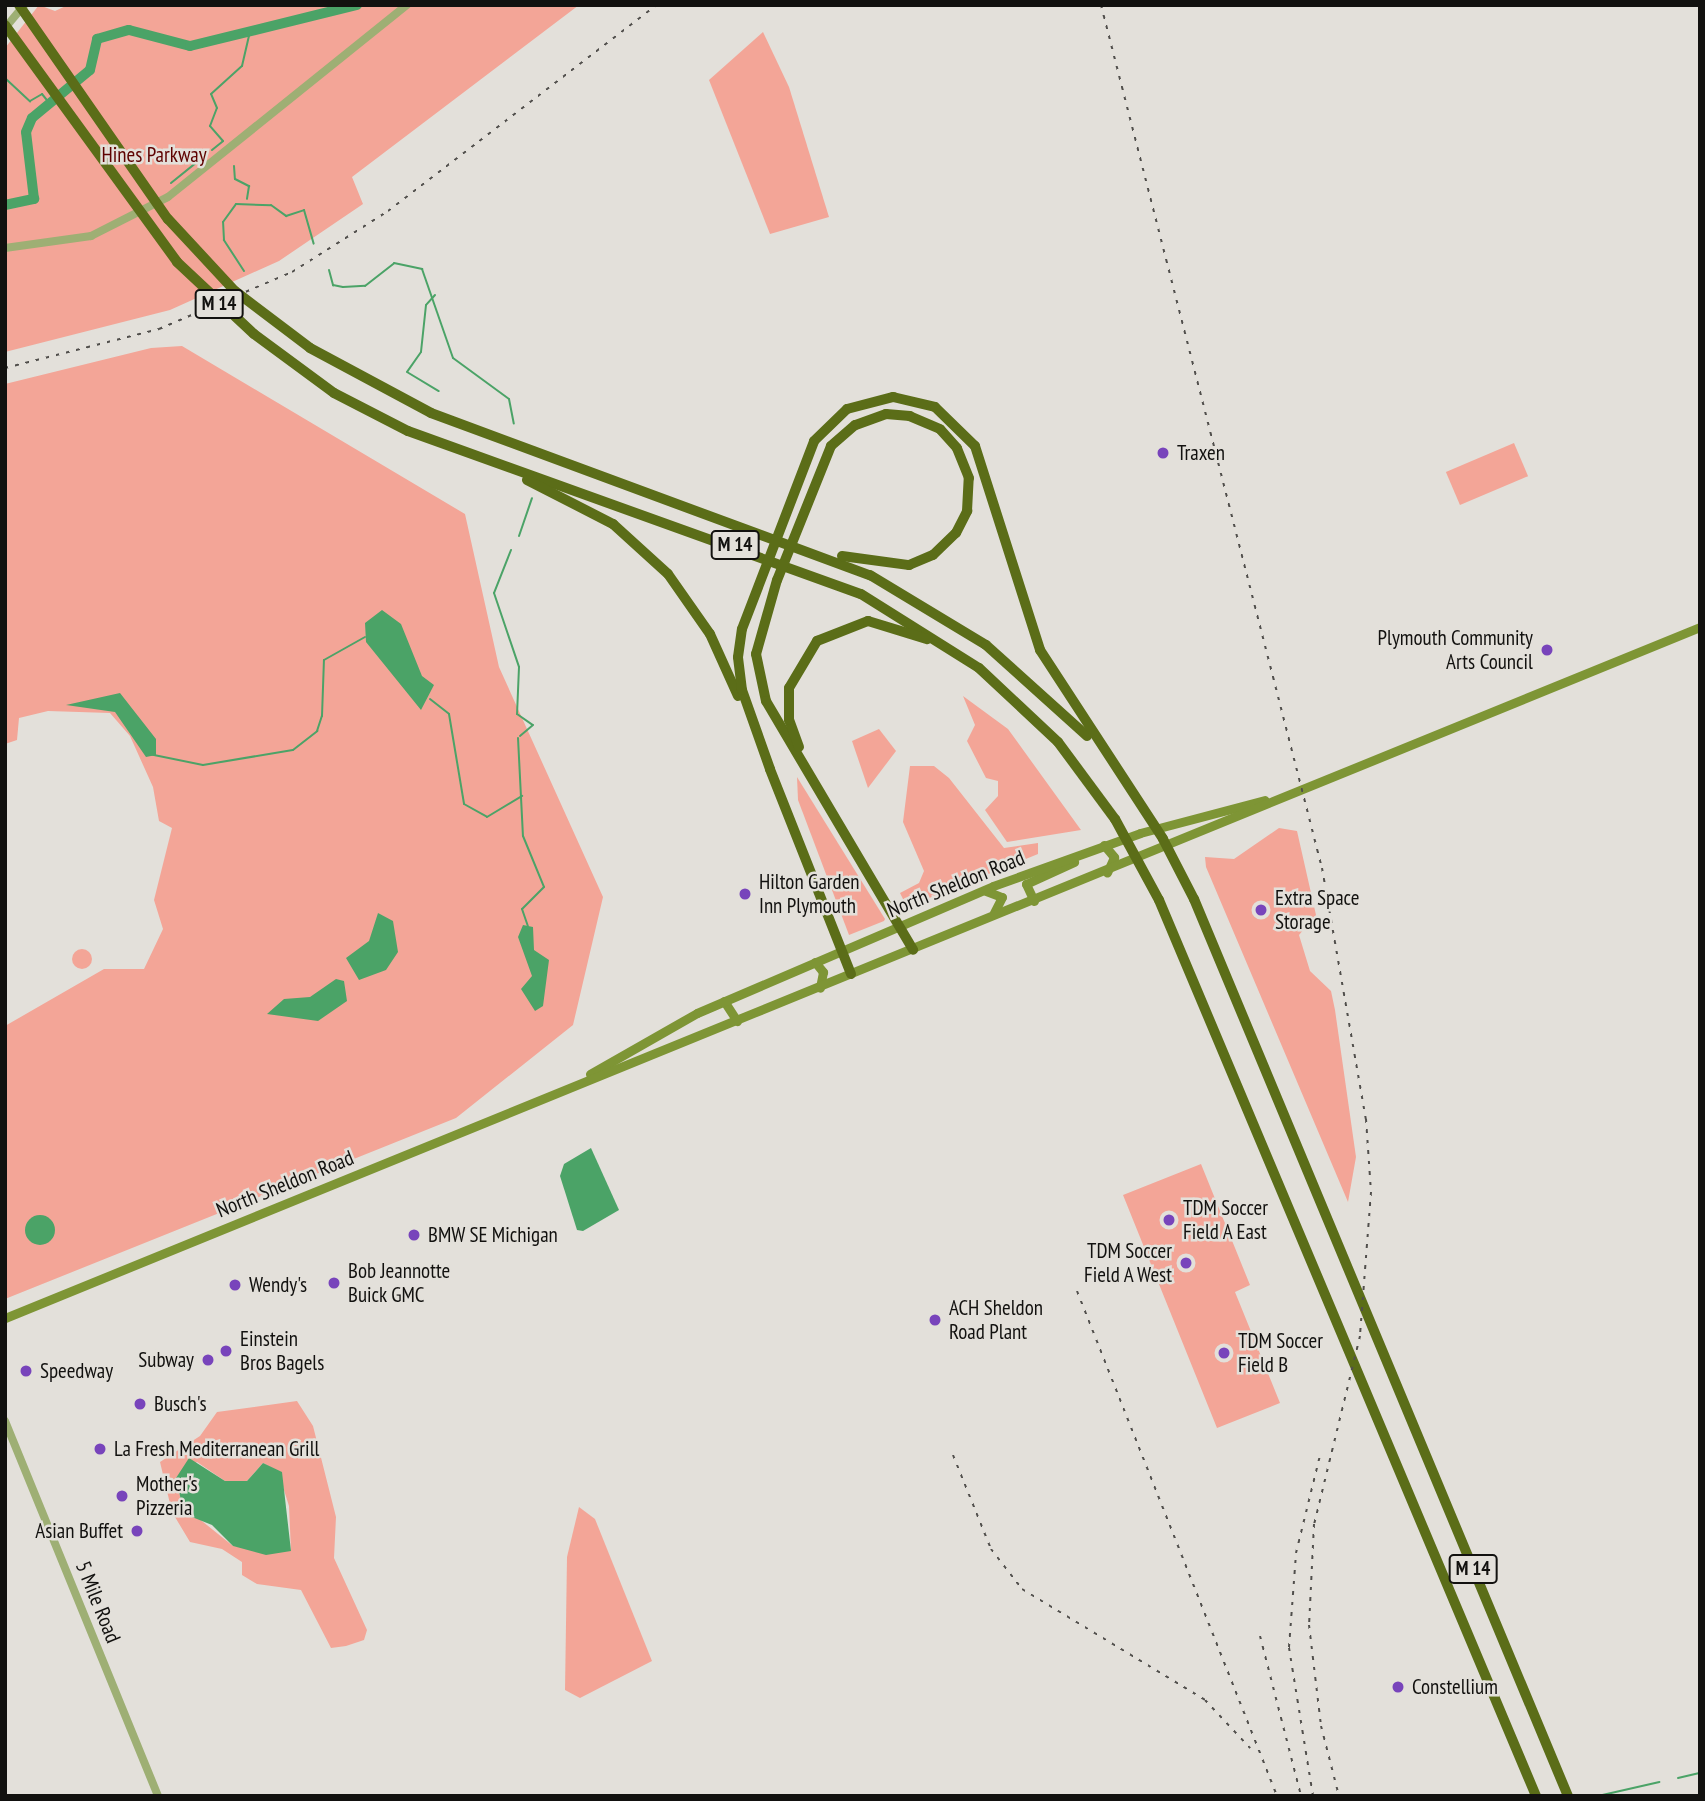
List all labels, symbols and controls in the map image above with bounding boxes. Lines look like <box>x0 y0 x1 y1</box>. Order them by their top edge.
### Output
park label: Hines Parkway <box>101 142 207 168</box>
road number: M 14 <box>194 288 244 320</box>
place label: Traxen <box>1177 440 1225 466</box>
marker: Traxen <box>1155 445 1171 461</box>
road number: M 14 <box>710 530 760 560</box>
place label: Plymouth Community Arts Council <box>1378 625 1533 675</box>
marker: Plymouth Community Arts Council <box>1539 642 1555 658</box>
street label: North Sheldon Road <box>884 845 1028 923</box>
place label: Hilton Garden Inn Plymouth <box>759 869 860 919</box>
place label: Extra Space Storage <box>1275 885 1359 935</box>
marker: Hilton Garden Inn Plymouth <box>737 886 753 902</box>
marker: Extra Space Storage <box>1253 902 1269 918</box>
street label: North Sheldon Road <box>213 1145 357 1223</box>
place label: TDM Soccer Field A East <box>1183 1195 1268 1245</box>
marker: TDM Soccer Field A East <box>1161 1212 1177 1228</box>
place label: BMW SE Michigan <box>428 1222 558 1248</box>
marker: BMW SE Michigan <box>406 1227 422 1243</box>
place label: TDM Soccer Field A West <box>1082 1238 1172 1288</box>
marker: TDM Soccer Field A West <box>1178 1255 1194 1271</box>
place label: Bob Jeannotte Buick GMC <box>348 1258 450 1308</box>
place label: Wendy's <box>249 1272 307 1298</box>
marker: Bob Jeannotte Buick GMC <box>326 1275 342 1291</box>
marker: Wendy's <box>227 1277 243 1293</box>
place label: ACH Sheldon Road Plant <box>949 1295 1043 1345</box>
marker: ACH Sheldon Road Plant <box>927 1312 943 1328</box>
place label: Einstein Bros Bagels <box>240 1326 324 1376</box>
place label: TDM Soccer Field B <box>1238 1328 1323 1378</box>
marker: Einstein Bros Bagels <box>218 1343 234 1359</box>
marker: TDM Soccer Field B <box>1216 1345 1232 1361</box>
place label: Subway <box>138 1347 194 1373</box>
marker: Subway <box>200 1352 216 1368</box>
place label: Speedway <box>40 1358 113 1384</box>
marker: Speedway <box>18 1363 34 1379</box>
place label: Busch's <box>154 1391 207 1417</box>
marker: Busch's <box>132 1396 148 1412</box>
place label: La Fresh Mediterranean Grill <box>114 1436 319 1462</box>
marker: La Fresh Mediterranean Grill <box>92 1441 108 1457</box>
place label: Mother's Pizzeria <box>136 1471 198 1521</box>
marker: Mother's Pizzeria <box>114 1488 130 1504</box>
place label: Asian Buffet <box>35 1518 123 1544</box>
marker: Asian Buffet <box>129 1523 145 1539</box>
road number: M 14 <box>1448 1554 1498 1584</box>
street label: 5 Mile Road <box>70 1558 126 1646</box>
place label: Constellium <box>1412 1674 1498 1700</box>
marker: Constellium <box>1390 1679 1406 1695</box>

